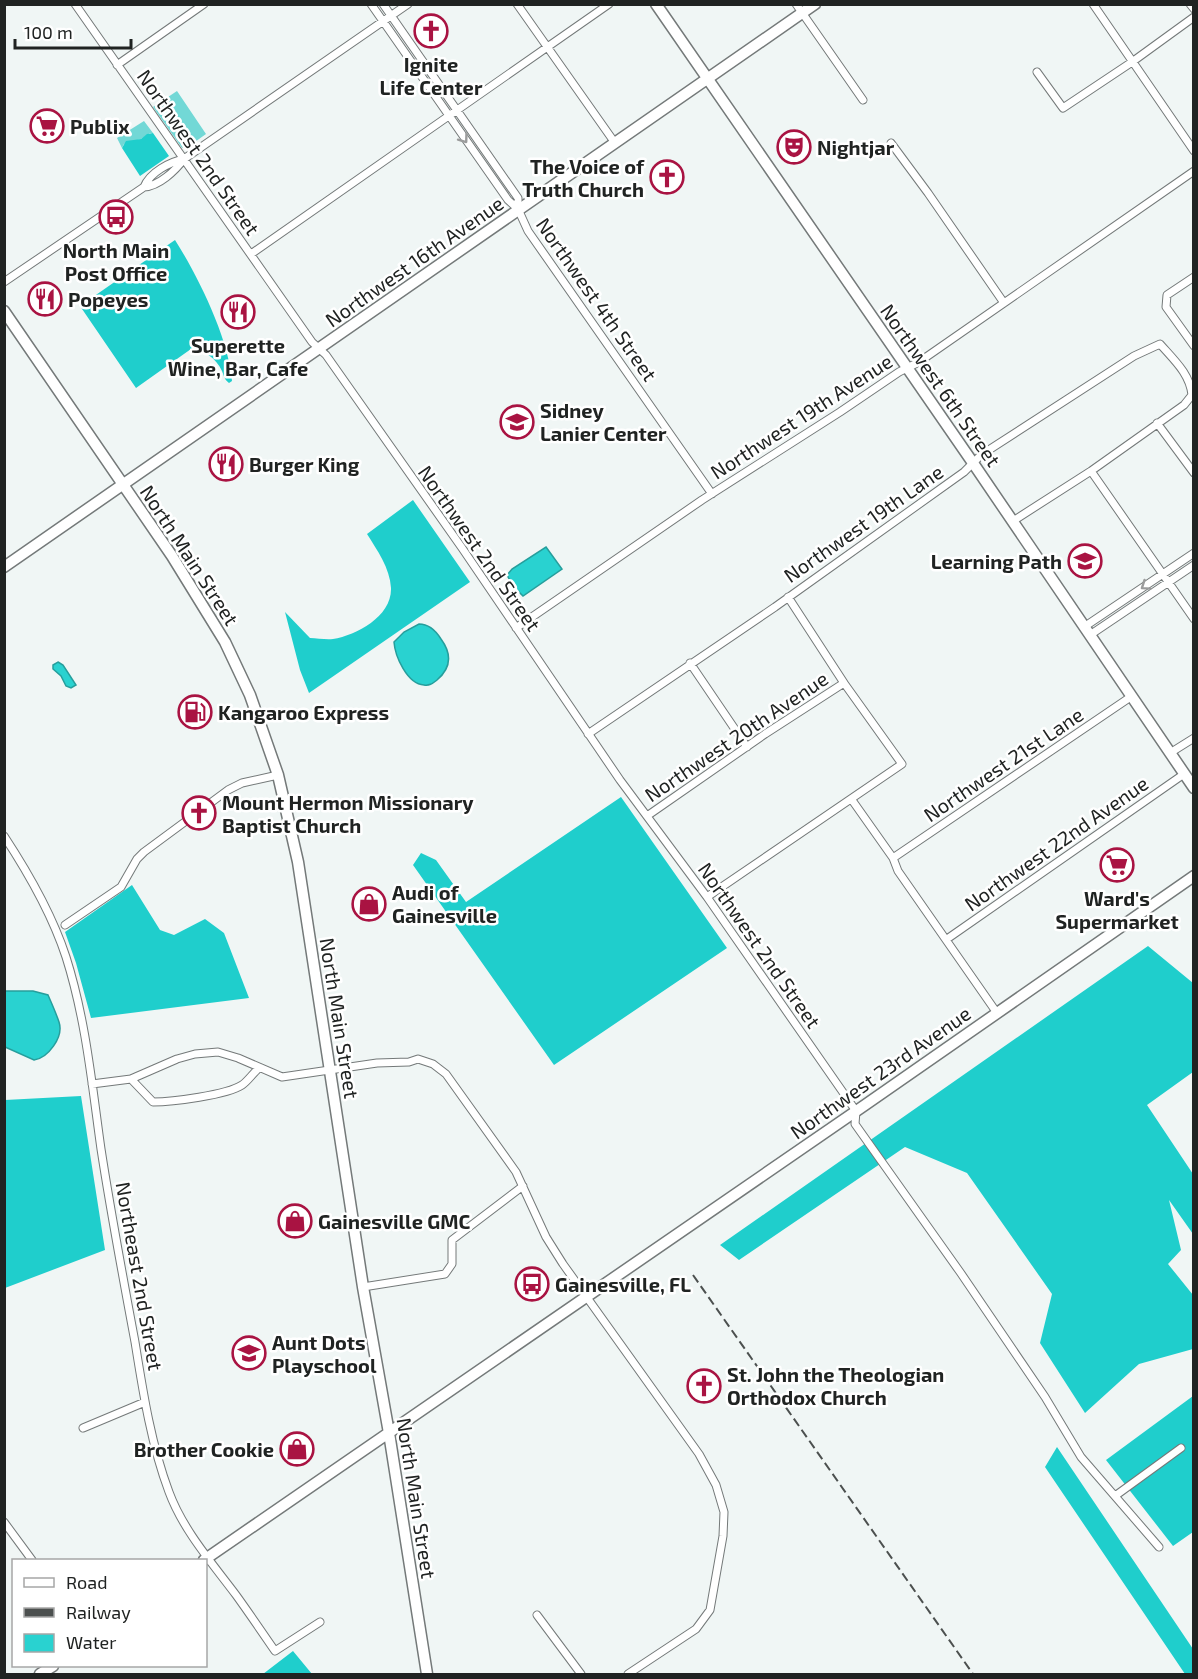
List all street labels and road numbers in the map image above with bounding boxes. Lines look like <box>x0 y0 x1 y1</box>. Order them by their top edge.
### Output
street label: Northwest 2nd Street <box>133 65 265 240</box>
street label: Northwest 16th Avenue <box>320 190 508 332</box>
street label: Northwest 4th Street <box>532 213 663 386</box>
street label: Northwest 6th Street <box>876 299 1006 471</box>
street label: Northwest 19th Avenue <box>706 348 896 484</box>
street label: Northwest 19th Lane <box>779 459 947 587</box>
street label: Northwest 2nd Street <box>414 461 546 636</box>
street label: North Main Street <box>136 480 244 630</box>
street label: Northwest 20th Avenue <box>640 666 832 806</box>
street label: Northwest 21st Lane <box>919 702 1087 826</box>
street label: Northwest 22nd Avenue <box>960 770 1152 916</box>
street label: Northwest 2nd Street <box>694 858 826 1033</box>
street label: North Main Street <box>315 936 365 1100</box>
street label: Northwest 23rd Avenue <box>785 1001 975 1143</box>
street label: Northeast 2nd Street <box>112 1180 168 1373</box>
street label: North Main Street <box>392 1416 442 1580</box>

